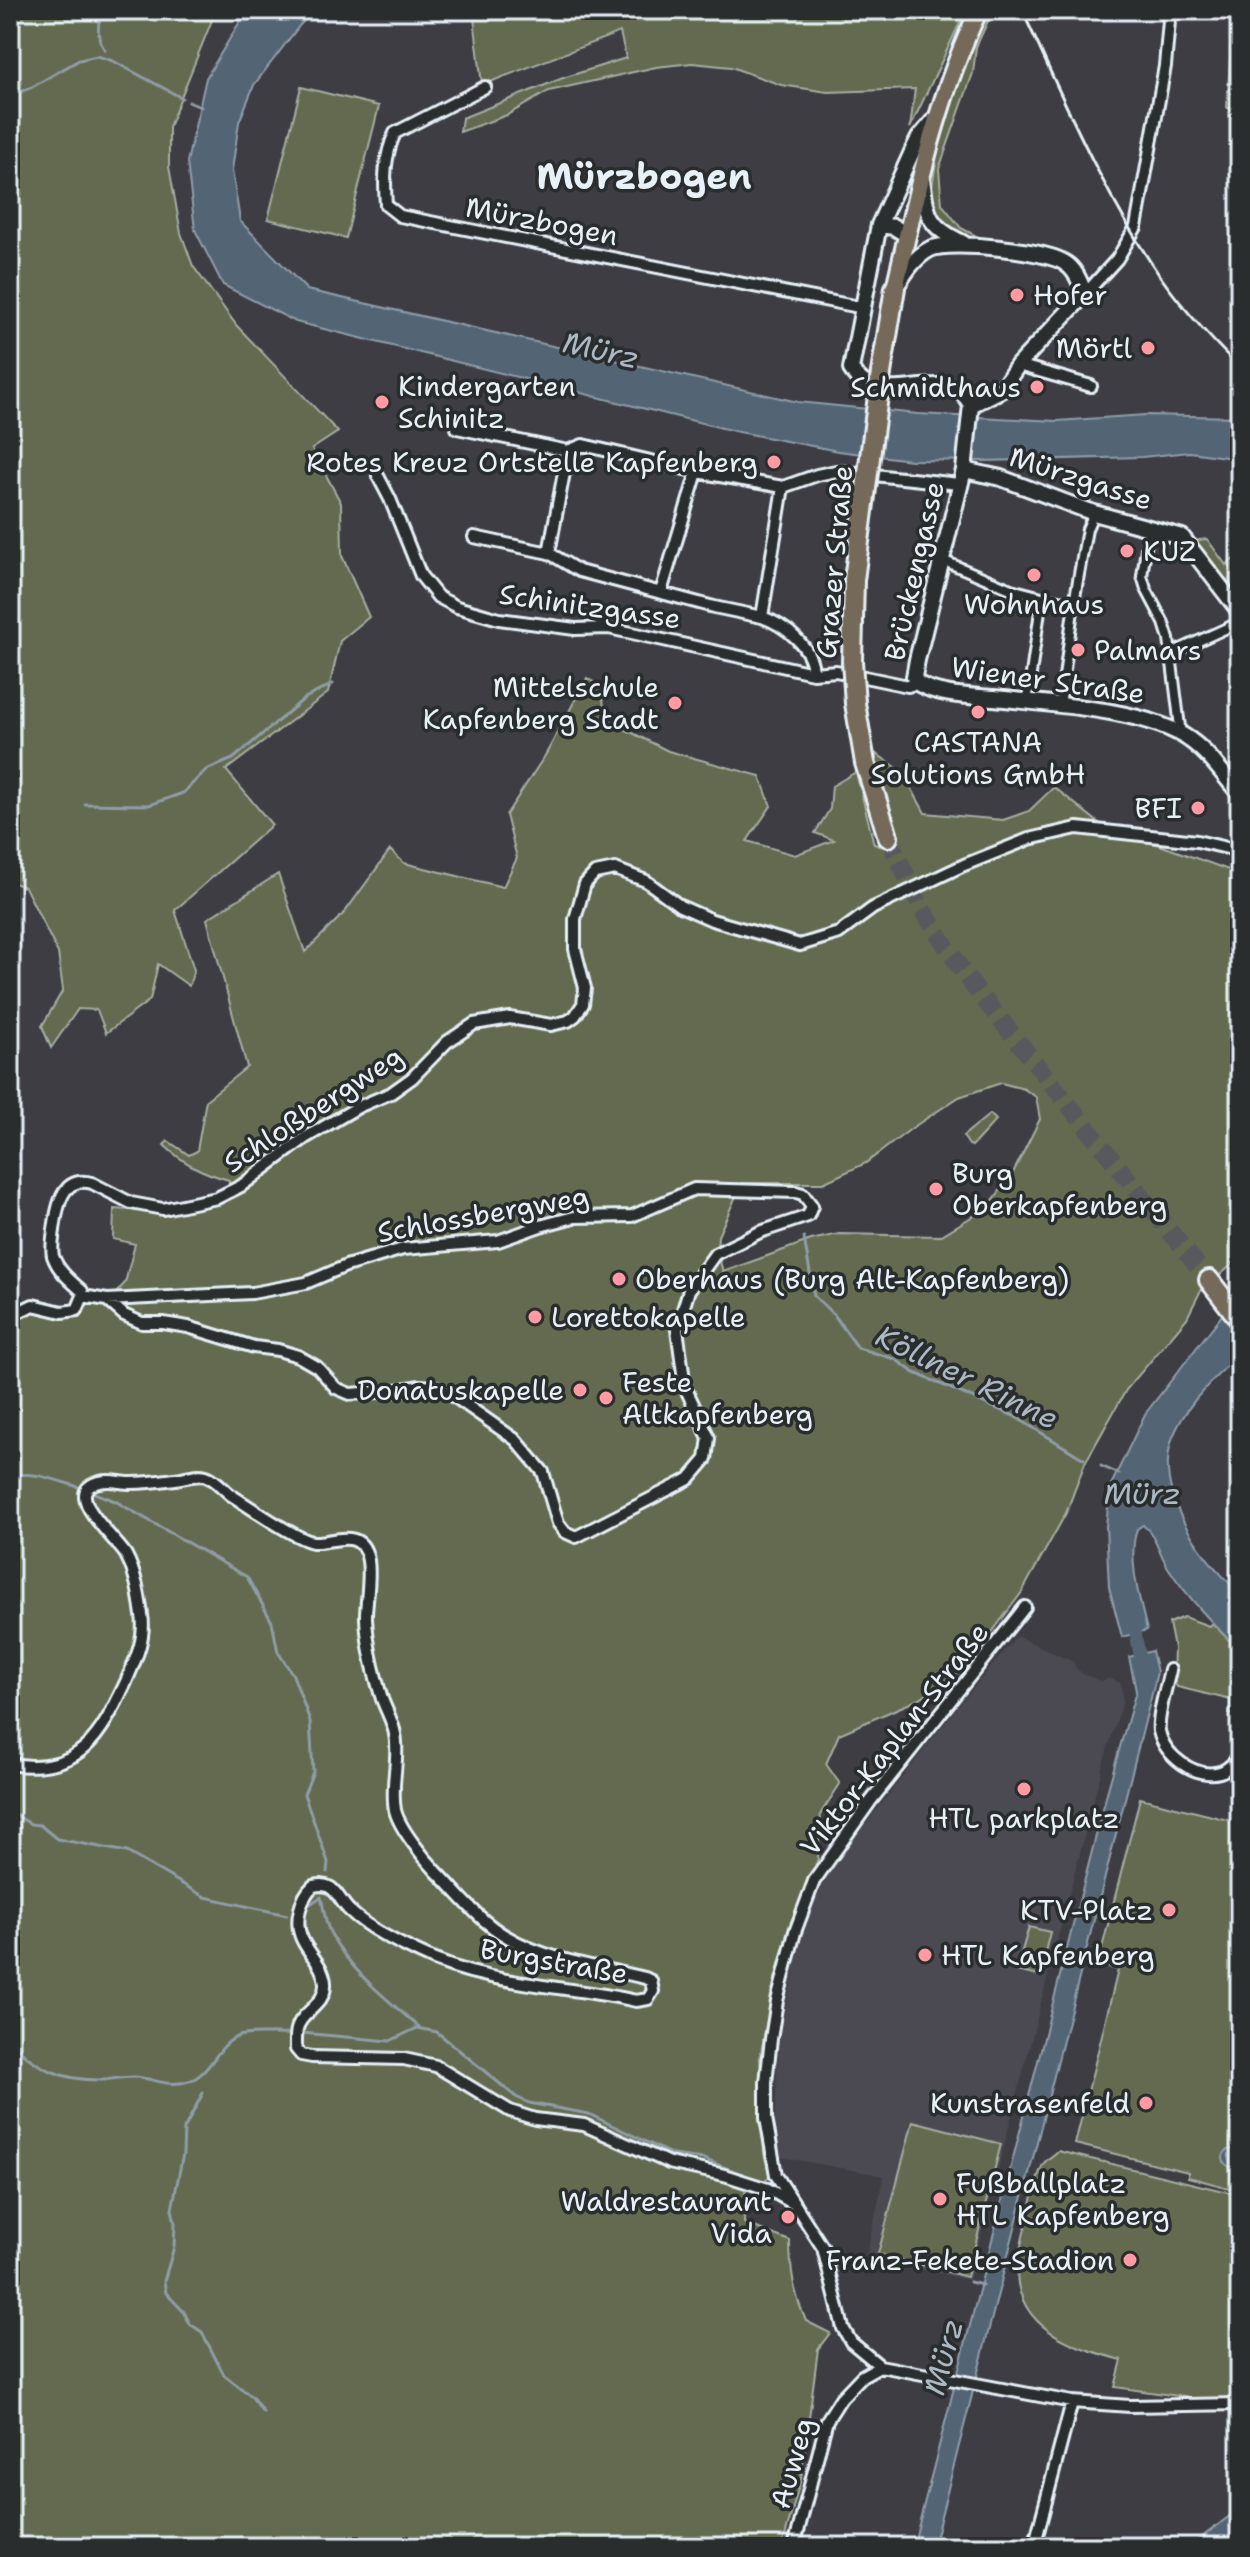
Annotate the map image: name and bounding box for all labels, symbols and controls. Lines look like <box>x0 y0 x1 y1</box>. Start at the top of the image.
district label: Mürzbogen <box>536 152 752 201</box>
street label: Mürzbogen <box>463 188 621 254</box>
place label: Hofer <box>1033 276 1108 314</box>
marker: Hofer <box>1008 286 1026 304</box>
water label: Mürz <box>559 321 643 379</box>
place label: Mörtl <box>1056 329 1133 367</box>
marker: Mörtl <box>1139 339 1157 357</box>
place label: Kindergarten Schinitz <box>398 367 576 437</box>
place label: Schmidthaus <box>850 368 1021 406</box>
marker: Schmidthaus <box>1028 378 1046 396</box>
marker: Kindergarten Schinitz <box>373 393 391 411</box>
street label: Mürzgasse <box>1005 437 1157 519</box>
place label: Rotes Kreuz Ortstelle Kapfenberg <box>306 443 758 481</box>
marker: Rotes Kreuz Ortstelle Kapfenberg <box>765 453 783 471</box>
street label: Grazer Straße <box>807 464 861 660</box>
street label: Brückengasse <box>875 478 953 664</box>
place label: KUZ <box>1143 532 1196 570</box>
marker: KUZ <box>1118 542 1136 560</box>
marker: Wohnhaus <box>1025 566 1043 584</box>
street label: Schinitzgasse <box>497 574 683 638</box>
place label: Wohnhaus <box>964 585 1104 623</box>
place label: Palmars <box>1094 631 1202 669</box>
marker: Palmars <box>1069 641 1087 659</box>
street label: Wiener Straße <box>949 648 1147 712</box>
place label: Mittelschule Kapfenberg Stadt <box>422 668 659 738</box>
marker: Mittelschule Kapfenberg Stadt <box>666 694 684 712</box>
marker: CASTANA Solutions GmbH <box>969 703 987 721</box>
place label: CASTANA Solutions GmbH <box>871 723 1085 793</box>
place label: BFI <box>1134 789 1182 827</box>
marker: BFI <box>1189 799 1207 817</box>
street label: Schloßbergweg <box>216 1037 410 1181</box>
place label: Burg Oberkapfenberg <box>952 1154 1167 1224</box>
street label: Schlossbergweg <box>374 1177 592 1251</box>
marker: Burg Oberkapfenberg <box>927 1180 945 1198</box>
place label: Oberhaus (Burg Alt-Kapfenberg) <box>635 1260 1069 1298</box>
marker: Oberhaus (Burg Alt-Kapfenberg) <box>610 1270 628 1288</box>
place label: Lorettokapelle <box>551 1298 746 1336</box>
marker: Lorettokapelle <box>526 1308 544 1326</box>
water label: Köllner Rinne <box>869 1315 1065 1439</box>
place label: Feste Altkapfenberg <box>622 1363 813 1433</box>
place label: Donatuskapelle <box>357 1371 564 1409</box>
marker: Donatuskapelle <box>571 1381 589 1399</box>
marker: Feste Altkapfenberg <box>597 1389 615 1407</box>
water label: Mürz <box>1103 1473 1181 1514</box>
street label: Viktor-Kaplan-Straße <box>791 1615 997 1863</box>
marker: HTL parkplatz <box>1015 1780 1033 1798</box>
place label: HTL parkplatz <box>928 1799 1120 1837</box>
place label: KTV-Platz <box>1020 1891 1153 1929</box>
marker: KTV-Platz <box>1160 1901 1178 1919</box>
street label: Burgstraße <box>477 1929 631 1993</box>
place label: HTL Kapfenberg <box>941 1936 1155 1974</box>
marker: HTL Kapfenberg <box>916 1946 934 1964</box>
place label: Kunstrasenfeld <box>930 2084 1130 2122</box>
marker: Kunstrasenfeld <box>1137 2094 1155 2112</box>
place label: Fußballplatz HTL Kapfenberg <box>956 2164 1170 2234</box>
place label: Waldrestaurant Vida <box>561 2182 772 2252</box>
marker: Fußballplatz HTL Kapfenberg <box>931 2190 949 2208</box>
marker: Waldrestaurant Vida <box>779 2208 797 2226</box>
place label: Franz-Fekete-Stadion <box>826 2241 1114 2279</box>
marker: Franz-Fekete-Stadion <box>1121 2251 1139 2269</box>
water label: Mürz <box>913 2314 973 2400</box>
street label: Auweg <box>761 2413 823 2513</box>

